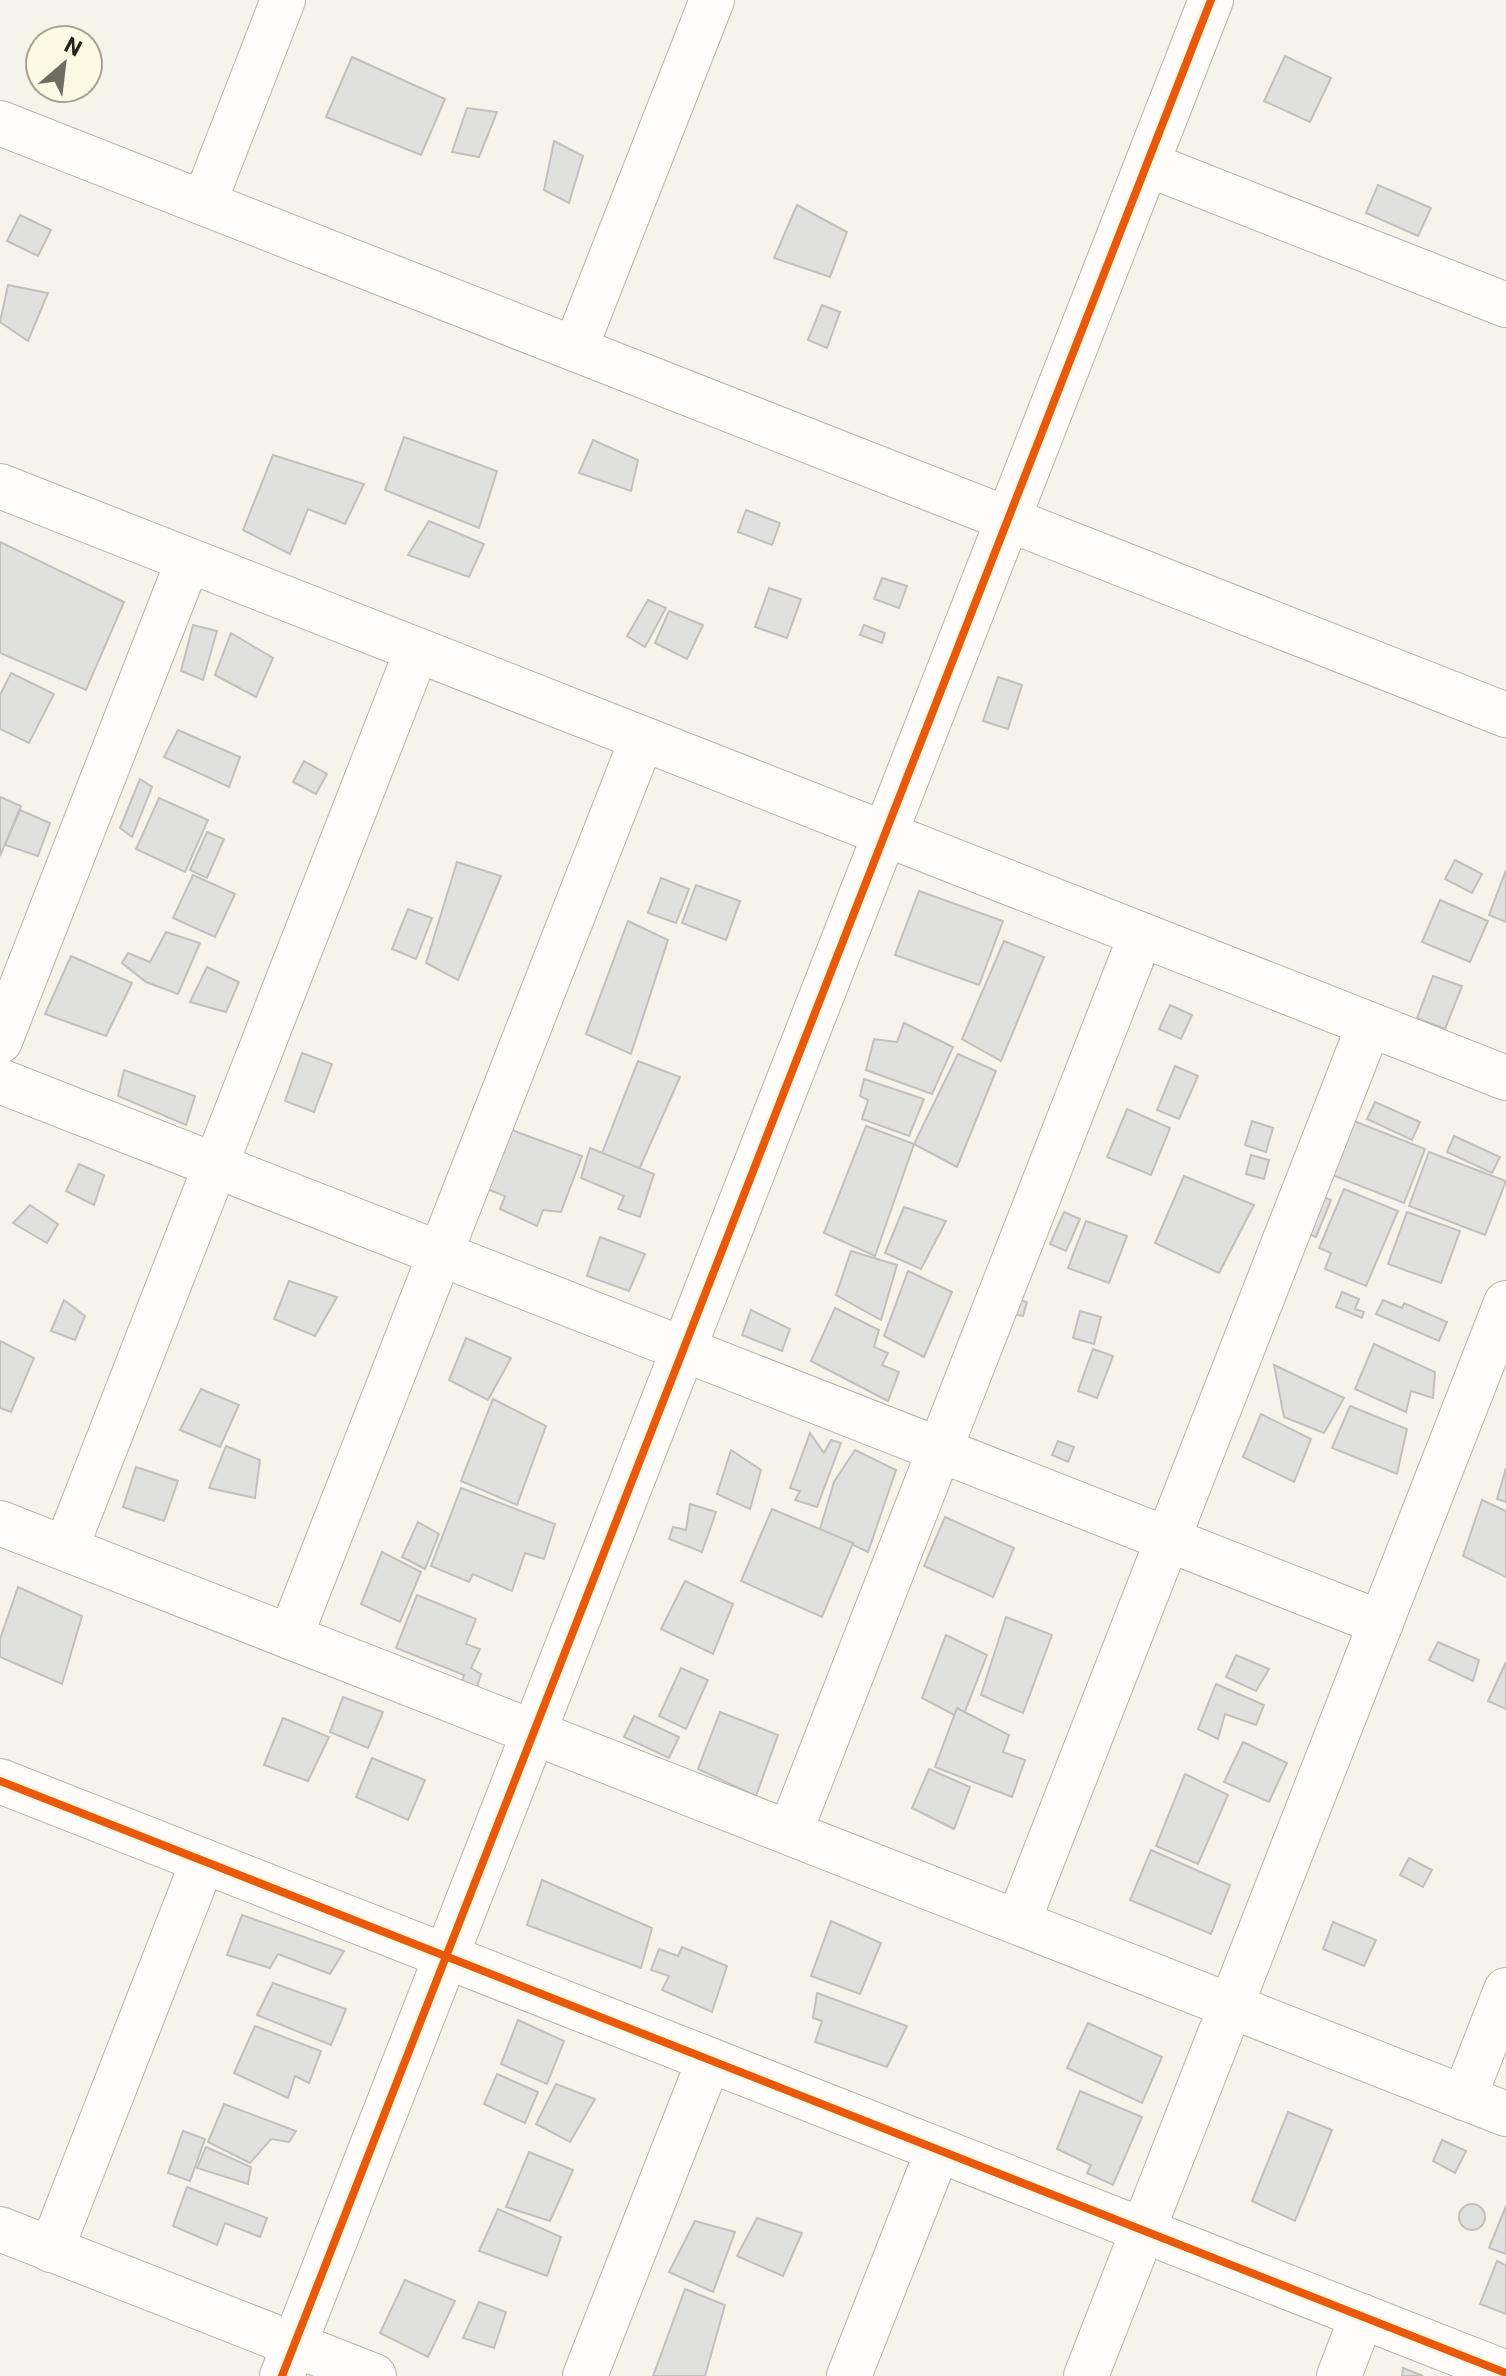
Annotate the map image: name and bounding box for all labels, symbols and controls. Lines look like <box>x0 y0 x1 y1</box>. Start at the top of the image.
north arrow <box>24 24 104 104</box>
text: N <box>60 32 86 61</box>

